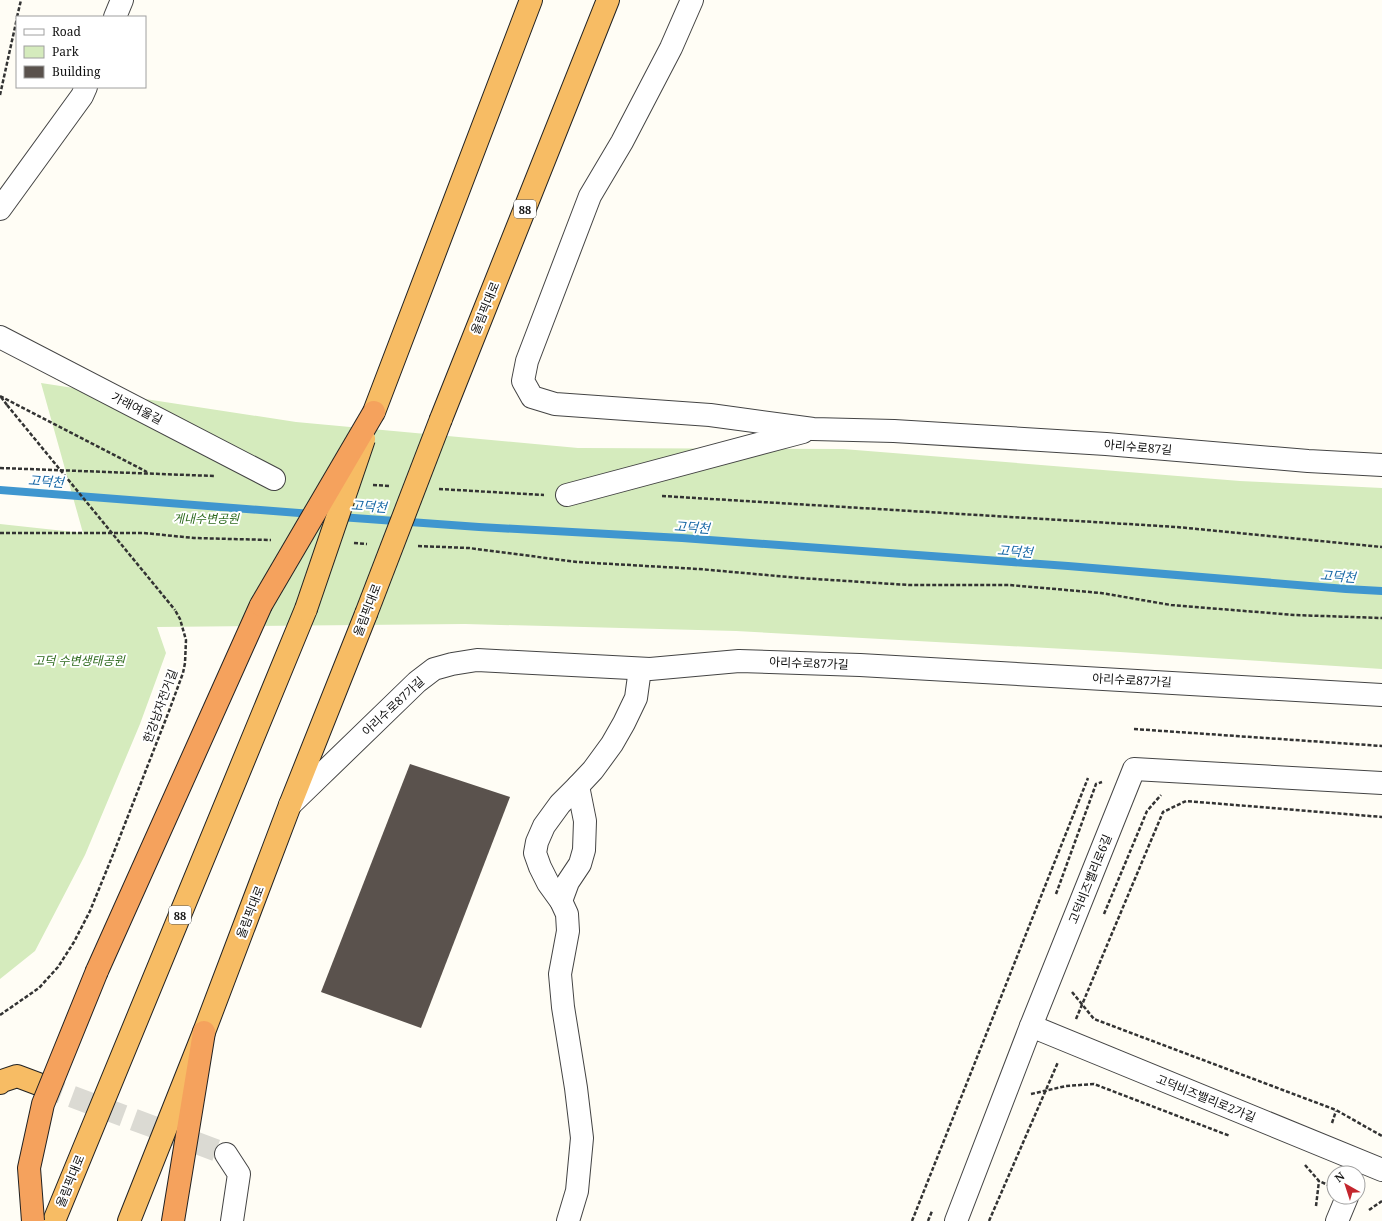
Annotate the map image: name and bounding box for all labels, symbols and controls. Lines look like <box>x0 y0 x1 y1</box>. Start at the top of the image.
legend <box>16 16 146 88</box>
text: Road <box>52 23 82 40</box>
text: Park <box>52 43 80 60</box>
text: Building <box>52 63 101 80</box>
road number: 88 <box>514 200 536 218</box>
street label: 올림픽대로 <box>467 279 503 337</box>
street label: 가래여울길 <box>109 388 165 428</box>
street label: 아리수로87길 <box>1103 436 1173 458</box>
water label: 고덕천 <box>27 471 66 491</box>
water label: 고덕천 <box>350 496 389 516</box>
park label: 게내수변공원 <box>173 510 240 527</box>
water label: 고덕천 <box>673 517 712 537</box>
water label: 고덕천 <box>996 541 1035 561</box>
water label: 고덕천 <box>1319 566 1358 586</box>
street label: 올림픽대로 <box>349 581 385 639</box>
park label: 고덕 수변생태공원 <box>33 652 126 669</box>
street label: 아리수로87가길 <box>769 653 849 673</box>
street label: 한강남자전거길 <box>139 667 181 745</box>
street label: 아리수로87가길 <box>1092 669 1172 691</box>
street label: 아리수로87가길 <box>358 673 428 739</box>
street label: 고덕비즈밸리로6길 <box>1064 832 1116 926</box>
street label: 올림픽대로 <box>232 883 268 941</box>
road number: 88 <box>169 906 191 924</box>
street label: 고덕비즈밸리로2가길 <box>1154 1070 1258 1126</box>
street label: 올림픽대로 <box>52 1152 88 1210</box>
north arrow <box>1326 1165 1366 1205</box>
text: N <box>1331 1168 1348 1185</box>

